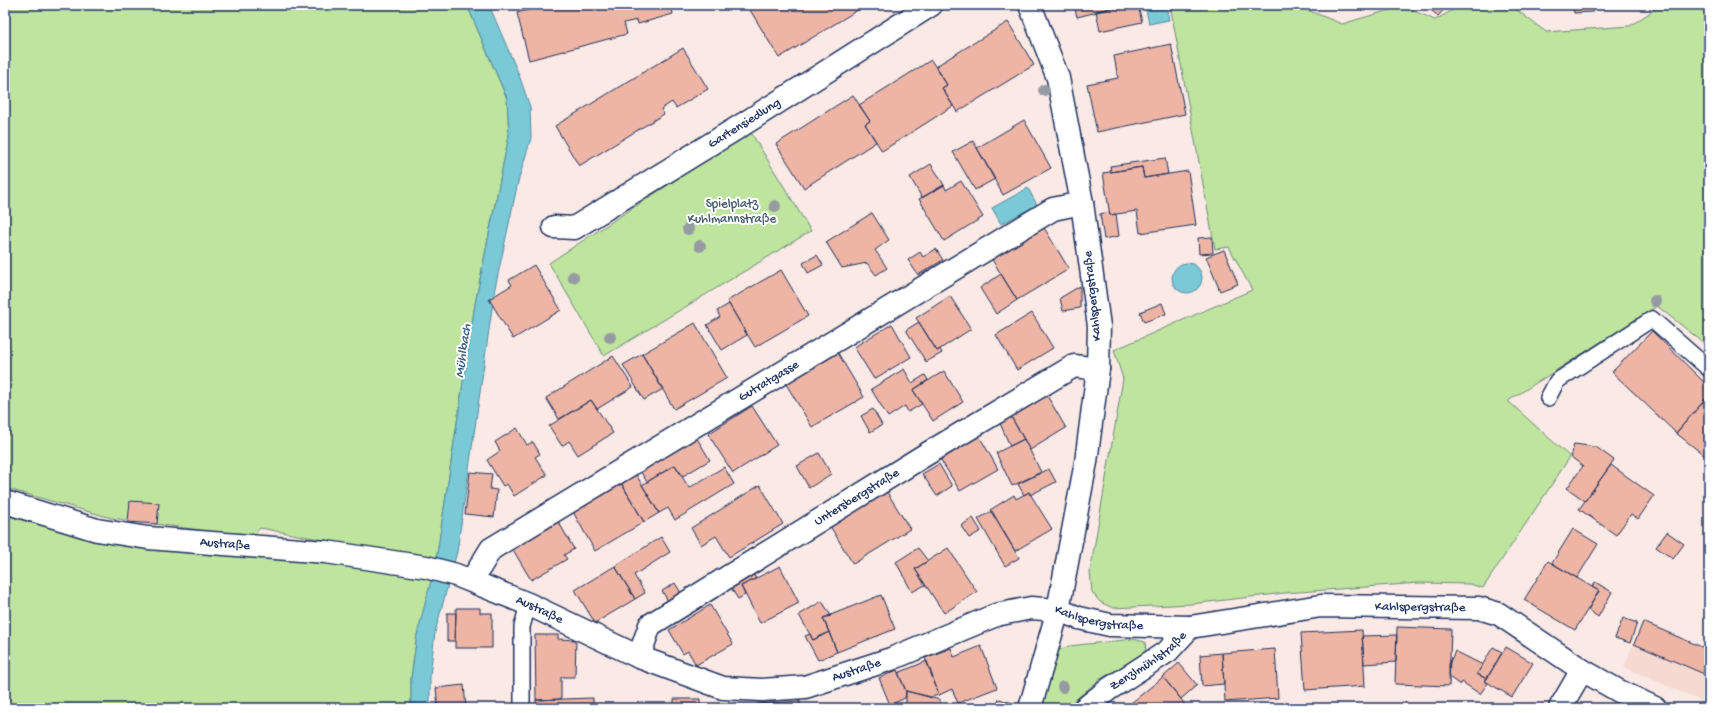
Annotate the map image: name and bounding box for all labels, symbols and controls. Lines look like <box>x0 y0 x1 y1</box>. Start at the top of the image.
street label: Gartensiedlung <box>705 95 783 152</box>
park label: Spielplatz Kuhlmannstraße <box>688 197 777 227</box>
street label: Kahlspergstraße <box>1081 250 1105 342</box>
water label: Mühlbach <box>452 322 476 379</box>
street label: Gutratgasse <box>736 357 802 405</box>
street label: Untersbergstraße <box>812 465 902 529</box>
street label: Austraße <box>199 535 251 554</box>
street label: Austraße <box>514 592 566 627</box>
street label: Kahlspergstraße <box>1375 599 1466 615</box>
street label: Kahlspergstraße <box>1052 602 1144 633</box>
street label: Zenzlmühlstraße <box>1107 628 1190 694</box>
street label: Austraße <box>830 655 883 685</box>

